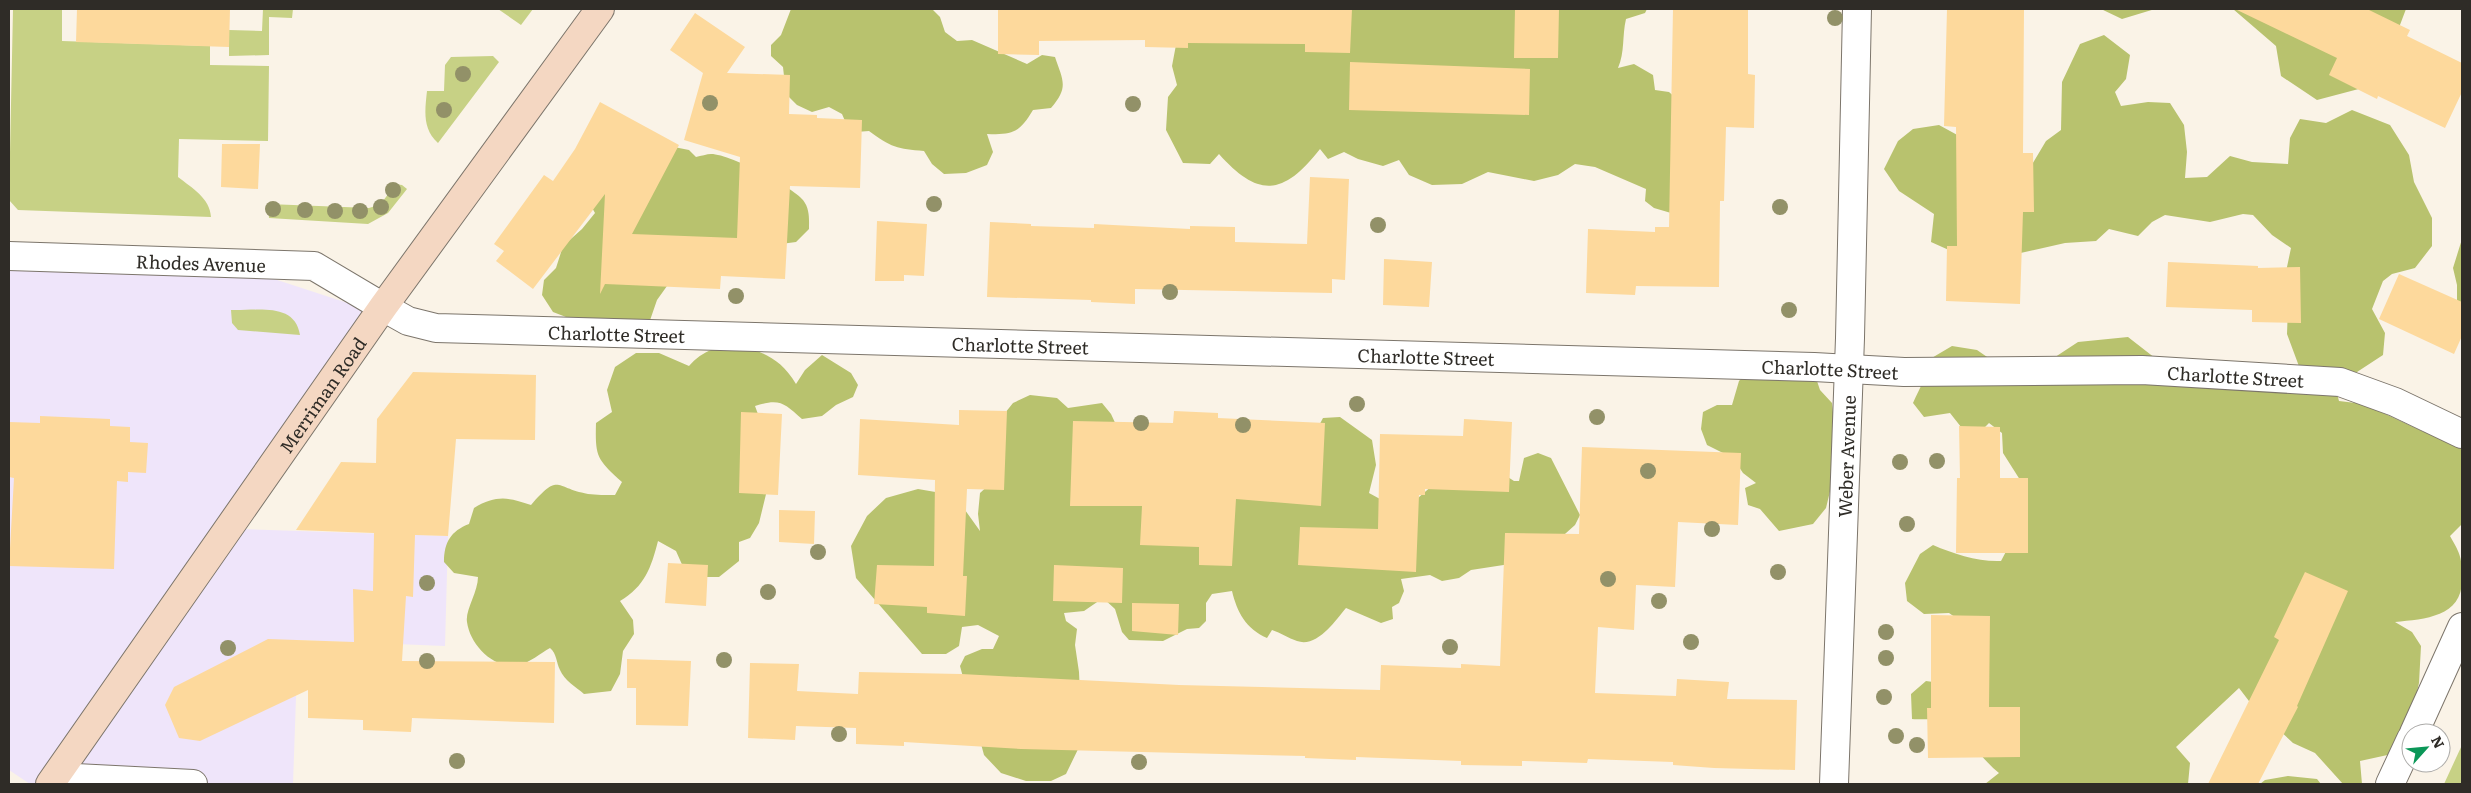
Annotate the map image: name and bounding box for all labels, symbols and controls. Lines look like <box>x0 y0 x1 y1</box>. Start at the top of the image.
street label: Rhodes Avenue <box>135 247 266 278</box>
street label: Charlotte Street <box>547 318 686 349</box>
street label: Charlotte Street <box>951 329 1090 360</box>
street label: Merriman Road <box>272 331 372 458</box>
street label: Charlotte Street <box>1357 341 1496 371</box>
street label: Charlotte Street <box>1761 352 1900 385</box>
street label: Charlotte Street <box>2166 358 2306 393</box>
street label: Weber Avenue <box>1830 395 1861 518</box>
north arrow <box>2401 723 2451 773</box>
text: N <box>2427 732 2450 752</box>

